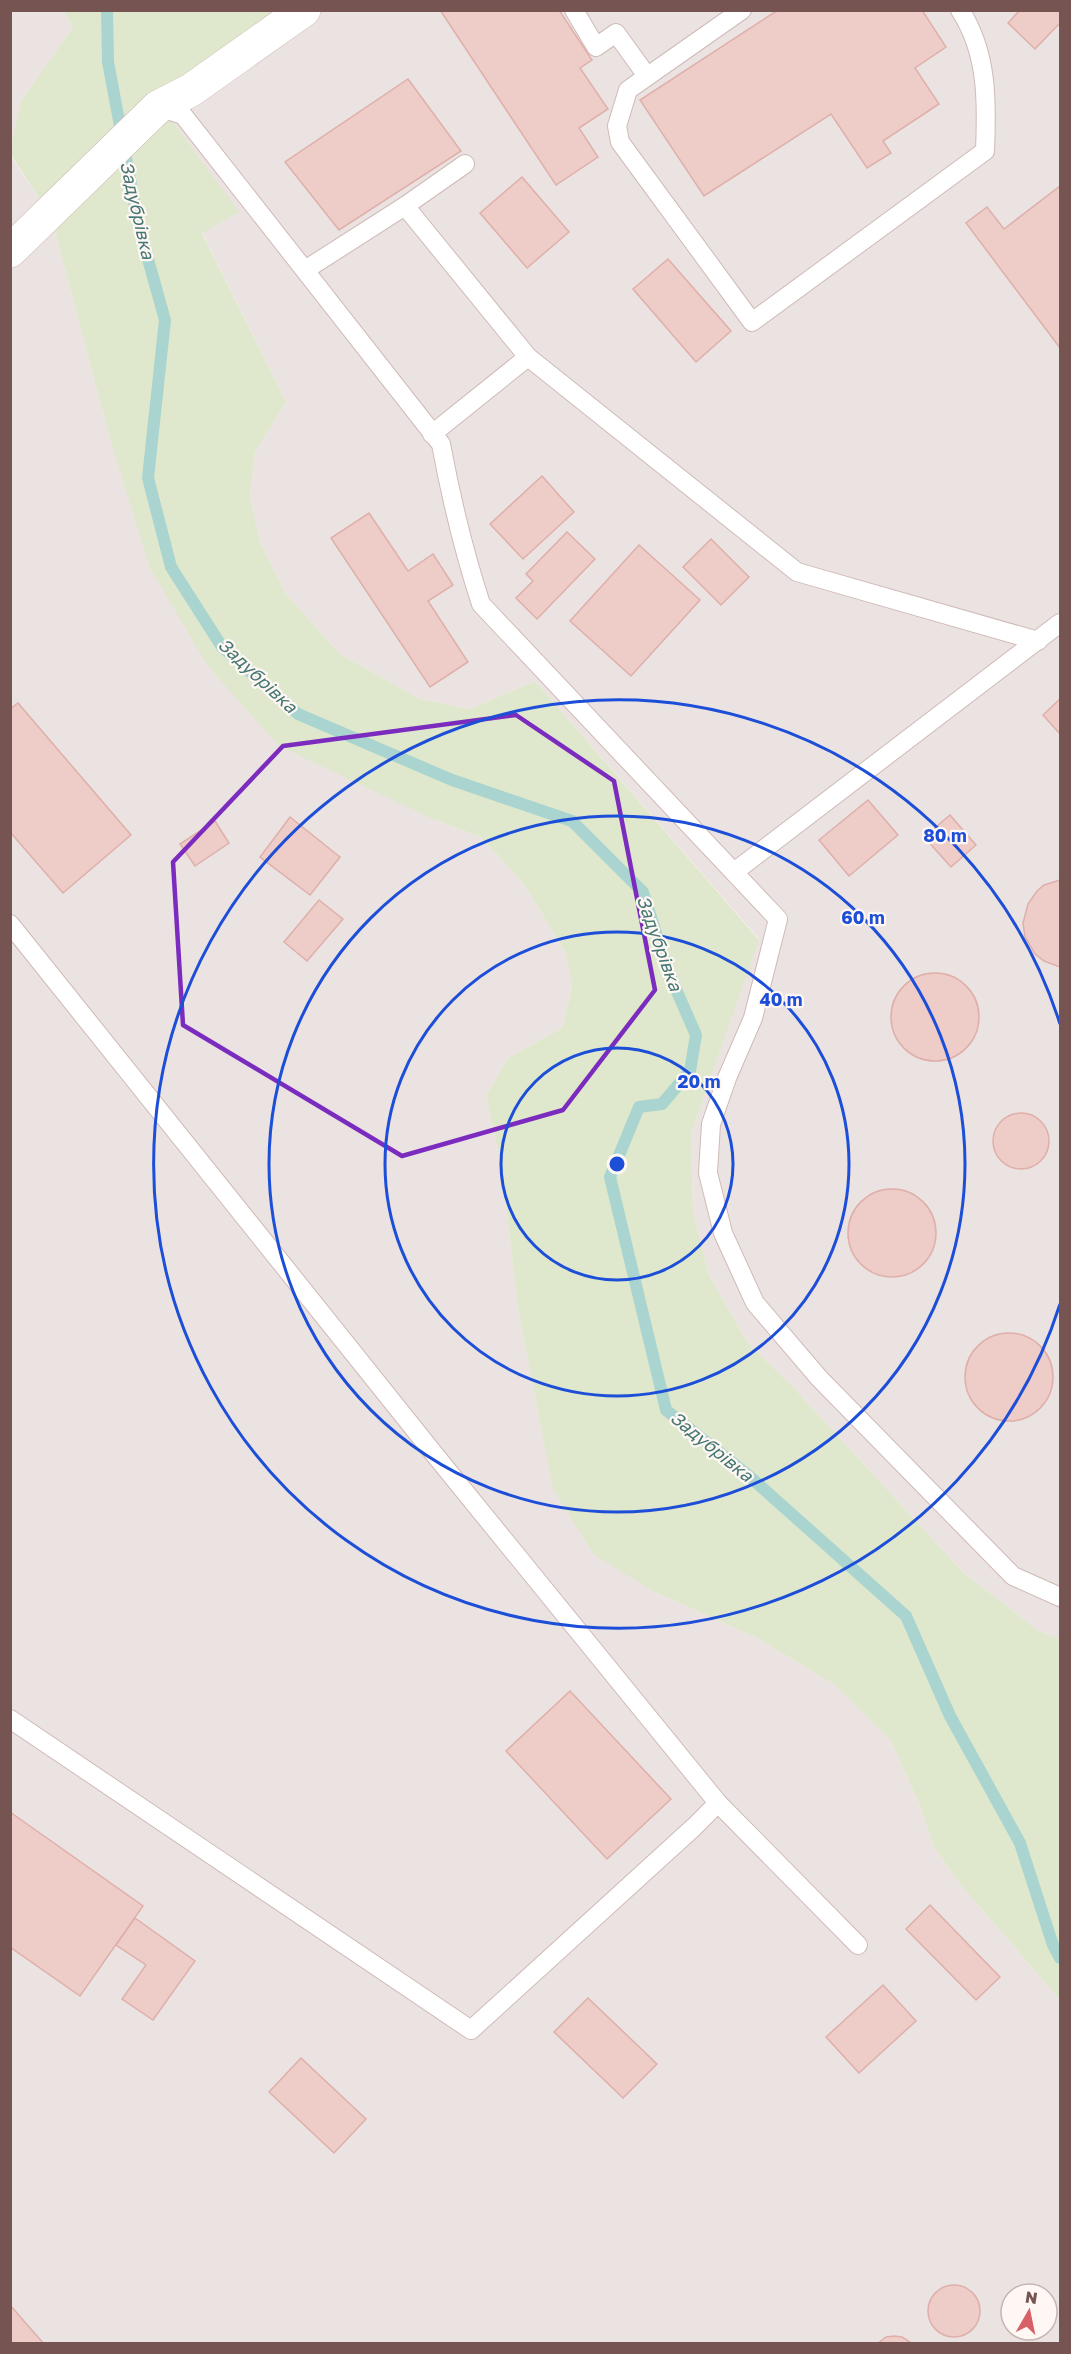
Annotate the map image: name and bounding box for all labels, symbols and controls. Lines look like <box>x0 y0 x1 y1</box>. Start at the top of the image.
water label: Задубрівка <box>116 159 160 262</box>
water label: Задубрівка <box>214 633 303 718</box>
text: 80 m <box>923 824 967 846</box>
water label: Задубрівка <box>633 892 688 994</box>
text: 60 m <box>841 906 885 928</box>
text: 40 m <box>759 988 803 1010</box>
text: 20 m <box>678 1070 720 1092</box>
centre of rings <box>607 1154 627 1174</box>
water label: Задубрівка <box>666 1406 758 1486</box>
north arrow <box>999 2282 1059 2342</box>
text: N <box>1024 2286 1039 2308</box>

